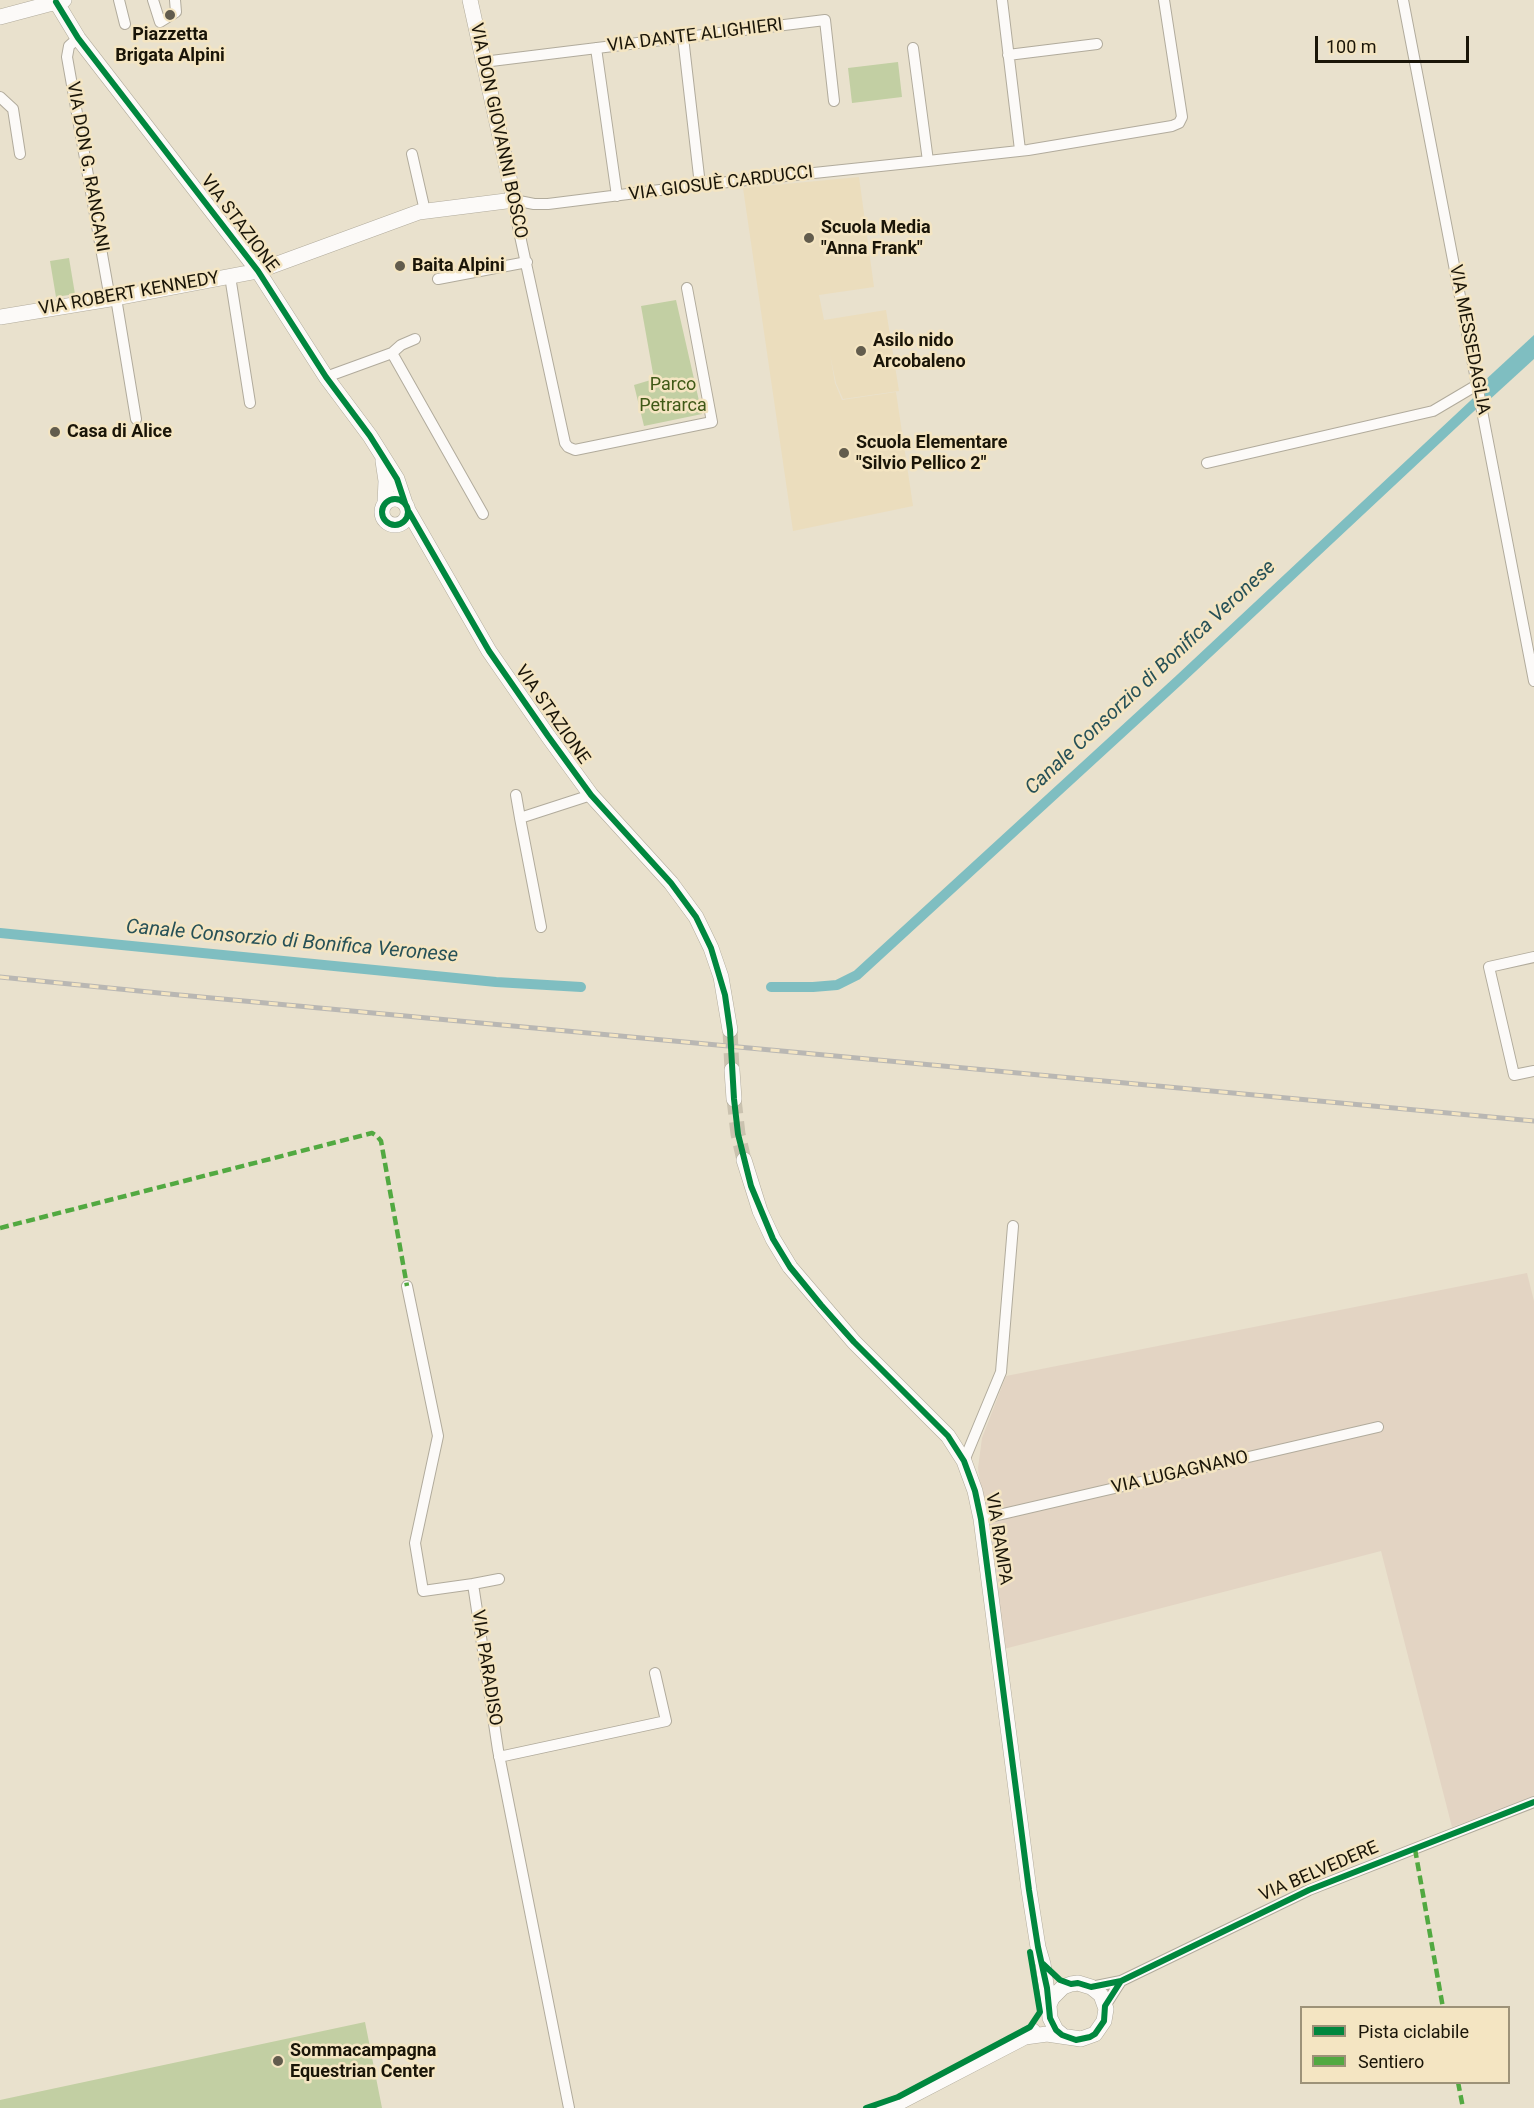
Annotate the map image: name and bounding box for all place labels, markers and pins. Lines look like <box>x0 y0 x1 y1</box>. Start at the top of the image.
marker: Piazzetta Brigata Alpini <box>163 8 177 22</box>
place label: Piazzetta Brigata Alpini <box>115 24 225 66</box>
place label: Scuola Media "Anna Frank" <box>821 217 931 260</box>
marker: Scuola Media "Anna Frank" <box>802 231 816 245</box>
place label: Baita Alpini <box>412 255 505 277</box>
marker: Baita Alpini <box>393 259 407 273</box>
place label: Asilo nido Arcobaleno <box>873 330 966 372</box>
marker: Asilo nido Arcobaleno <box>854 344 868 358</box>
place label: Casa di Alice <box>67 421 172 443</box>
marker: Casa di Alice <box>48 425 62 439</box>
place label: Scuola Elementare "Silvio Pellico 2" <box>856 432 1007 474</box>
marker: Scuola Elementare "Silvio Pellico 2" <box>837 446 851 460</box>
place label: Sommacampagna Equestrian Center <box>290 2040 436 2082</box>
marker: Sommacampagna Equestrian Center <box>271 2054 285 2068</box>

